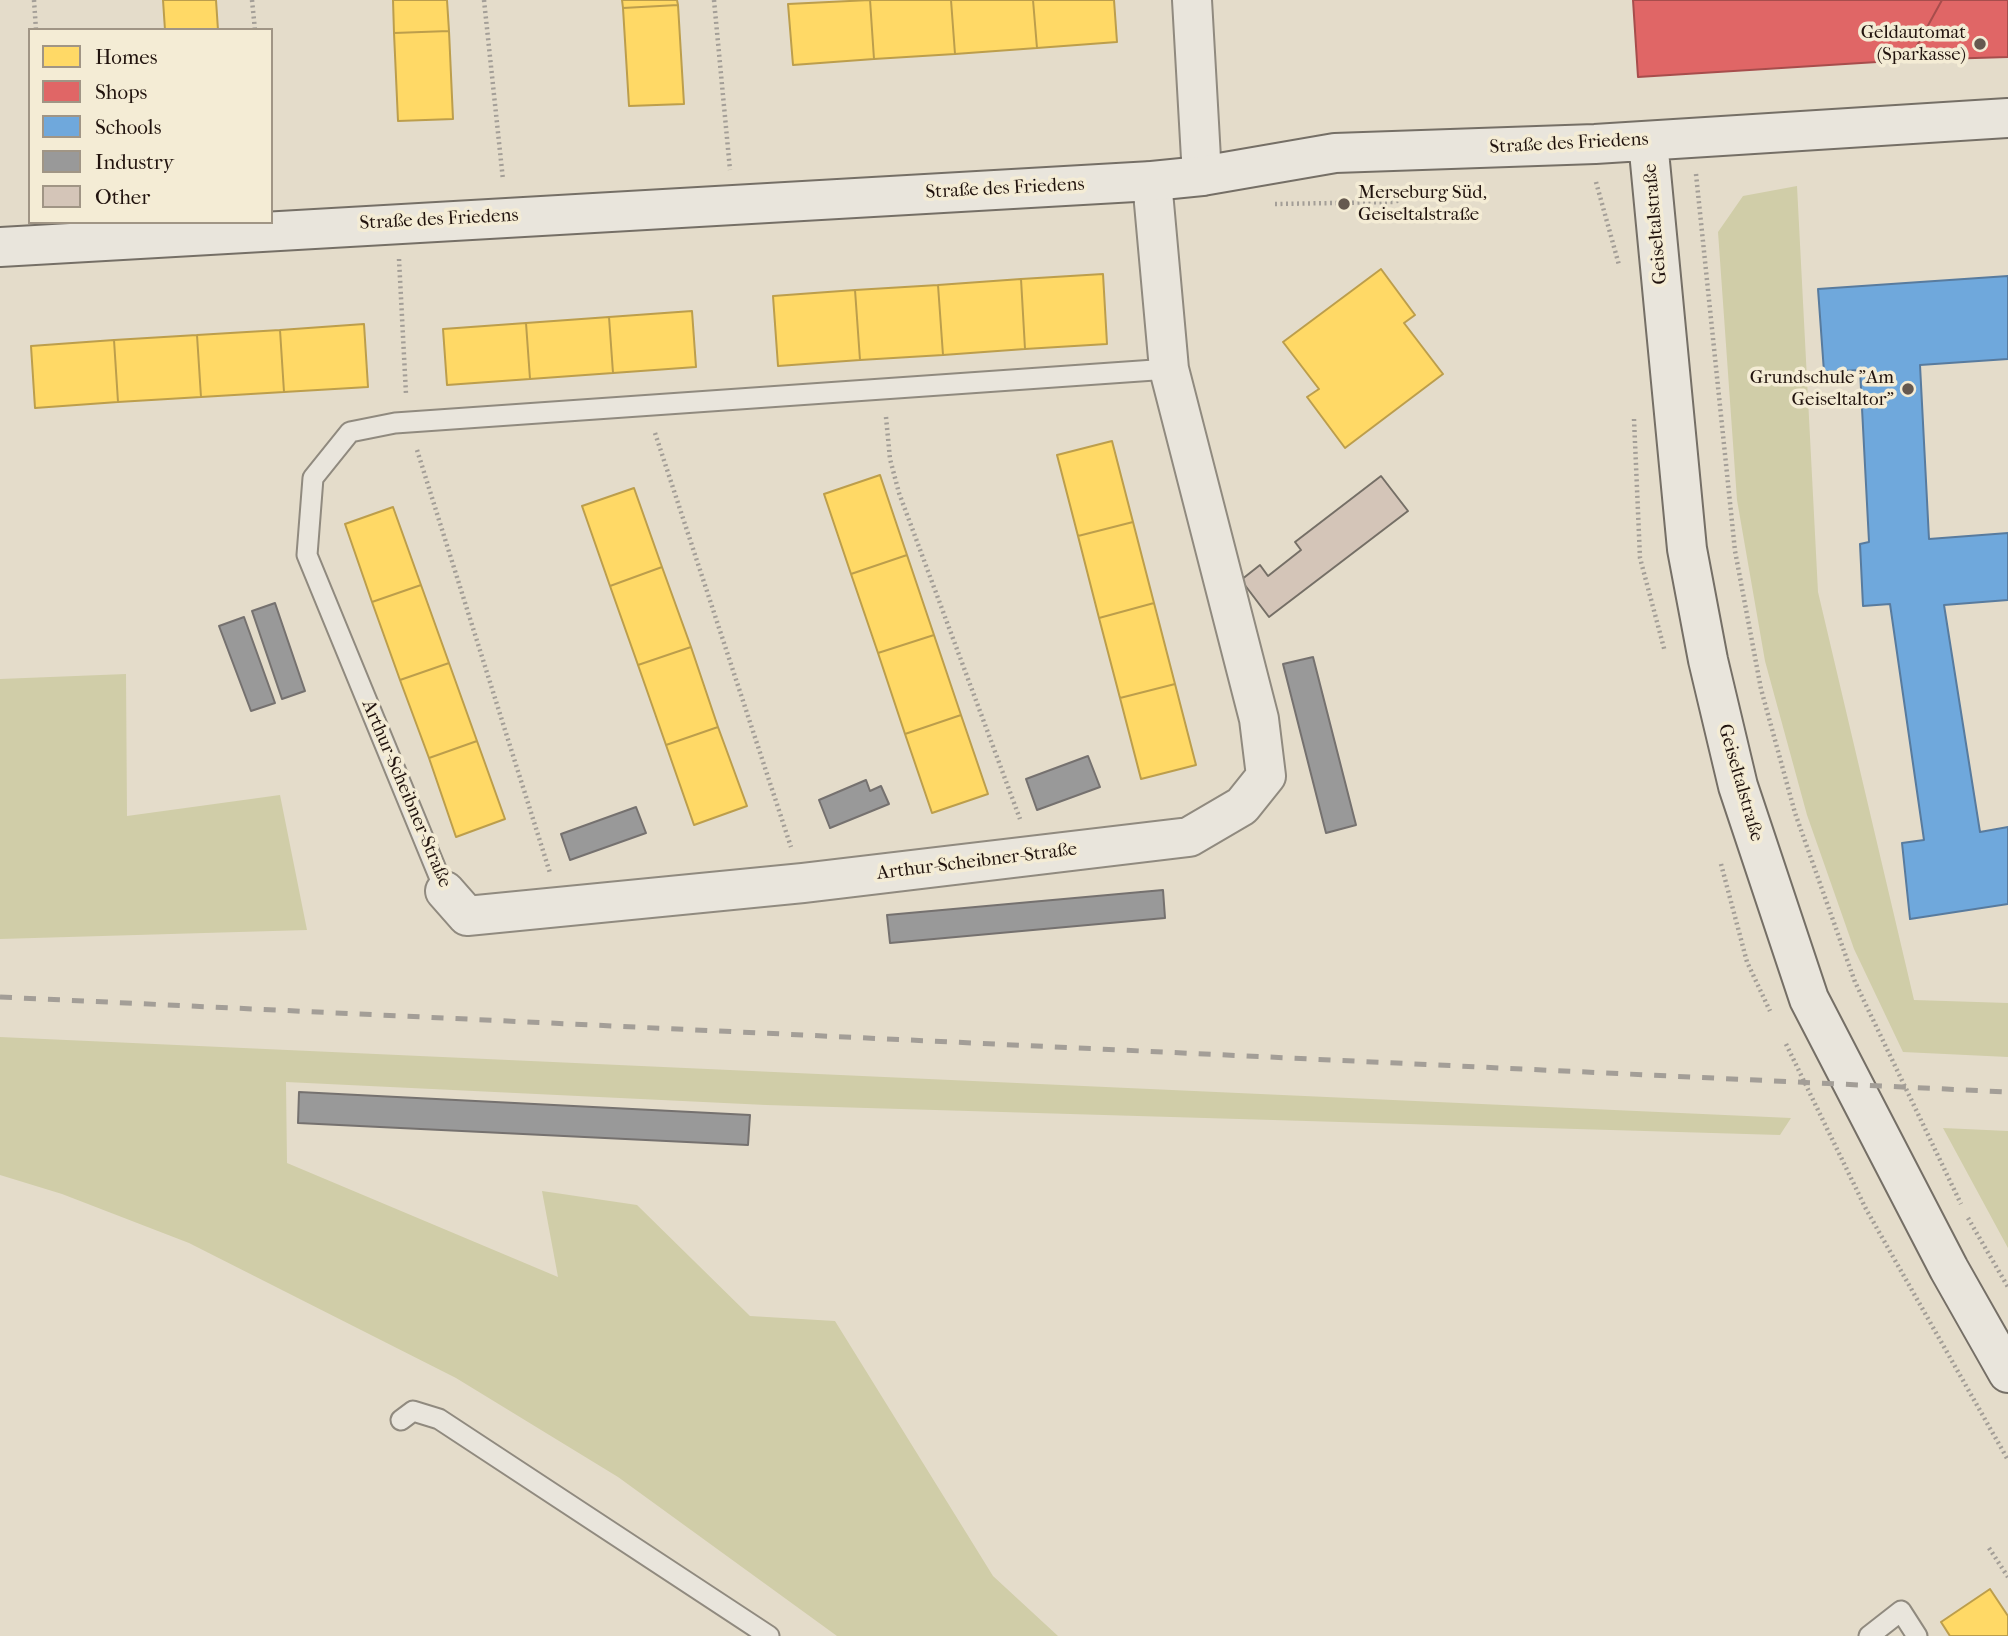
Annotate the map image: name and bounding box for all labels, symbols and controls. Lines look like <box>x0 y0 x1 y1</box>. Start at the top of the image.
place label: Geldautomat (Sparkasse) <box>1861 22 1966 66</box>
legend <box>28 28 273 224</box>
marker: Geldautomat (Sparkasse) <box>1972 36 1988 52</box>
text: Homes <box>95 45 157 69</box>
text: Shops <box>95 80 147 104</box>
text: Schools <box>95 115 161 139</box>
street label: Straße des Friedens <box>1489 128 1649 160</box>
text: Industry <box>95 150 174 174</box>
street label: Geiseltalstraße <box>1639 163 1673 285</box>
street label: Straße des Friedens <box>925 173 1085 205</box>
place label: Merseburg Süd, Geiseltalstraße <box>1358 182 1487 226</box>
text: Other <box>95 185 150 209</box>
marker: Merseburg Süd, Geiseltalstraße <box>1336 196 1352 212</box>
street label: Straße des Friedens <box>359 204 519 236</box>
place label: Grundschule "Am Geiseltaltor" <box>1750 367 1894 411</box>
marker: Grundschule "Am Geiseltaltor" <box>1900 381 1916 397</box>
street label: Arthur-Scheibner-Straße <box>356 697 456 891</box>
street label: Geiseltalstraße <box>1712 722 1768 844</box>
street label: Arthur-Scheibner-Straße <box>876 838 1078 886</box>

